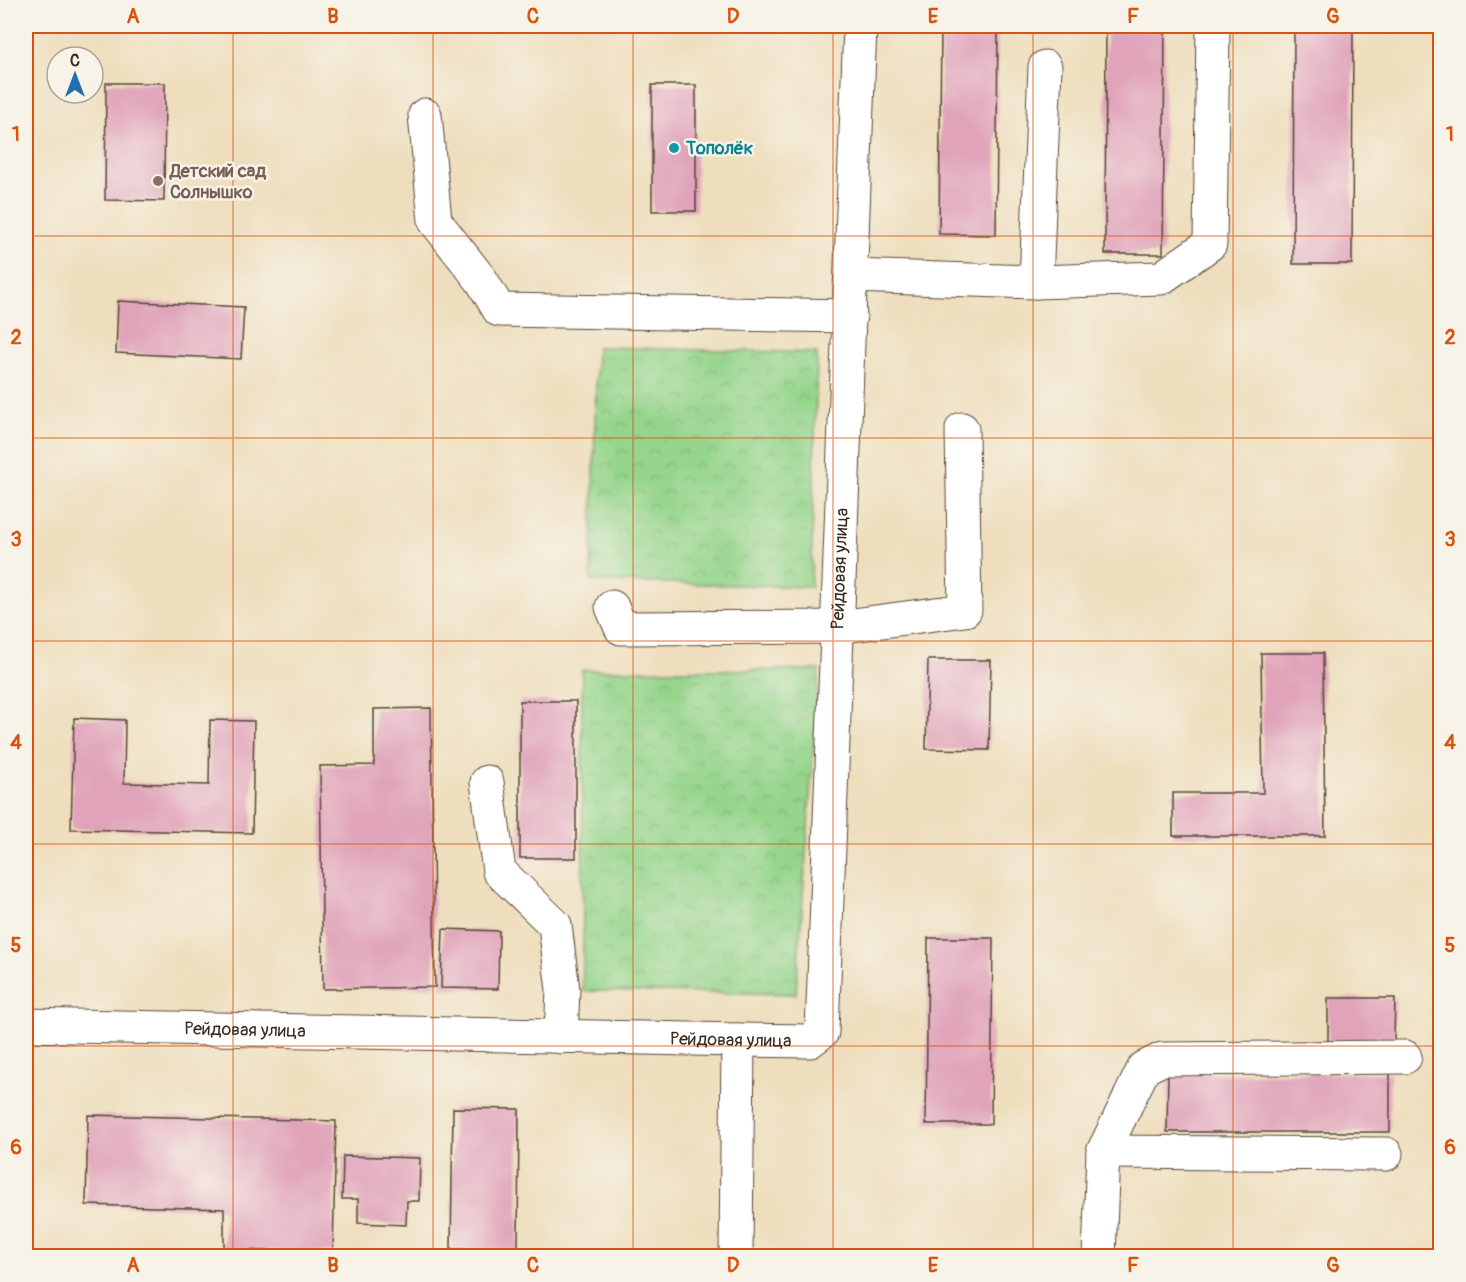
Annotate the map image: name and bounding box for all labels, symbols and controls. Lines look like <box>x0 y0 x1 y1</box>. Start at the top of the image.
text: A <box>127 4 140 29</box>
text: B <box>327 4 339 29</box>
text: C <box>527 4 539 29</box>
text: D <box>727 4 740 29</box>
text: E <box>928 4 939 29</box>
text: F <box>1127 4 1139 29</box>
text: G <box>1326 4 1340 29</box>
north arrow <box>45 45 105 105</box>
text: С <box>70 51 80 71</box>
text: 1 <box>12 122 20 147</box>
text: 1 <box>1446 122 1454 147</box>
place label: Тополёк <box>685 137 753 160</box>
marker: Тополёк <box>667 141 681 155</box>
place label: Детский сад Солнышко <box>169 160 266 204</box>
marker: Детский сад Солнышко <box>151 174 165 188</box>
text: 2 <box>10 325 22 350</box>
text: 2 <box>1444 325 1456 350</box>
street label: Рейдовая улица <box>826 507 853 630</box>
text: 3 <box>10 527 22 552</box>
text: 3 <box>1444 527 1456 552</box>
text: 4 <box>10 730 22 755</box>
text: 4 <box>1444 730 1456 755</box>
text: 5 <box>11 933 22 958</box>
text: 5 <box>1445 933 1456 958</box>
street label: Рейдовая улица <box>184 1017 306 1042</box>
street label: Рейдовая улица <box>670 1027 792 1052</box>
text: 6 <box>10 1135 22 1160</box>
text: 6 <box>1444 1135 1456 1160</box>
text: A <box>127 1253 140 1278</box>
text: B <box>327 1253 339 1278</box>
text: C <box>527 1253 539 1278</box>
text: D <box>727 1253 740 1278</box>
text: E <box>928 1253 939 1278</box>
text: F <box>1127 1253 1139 1278</box>
text: G <box>1326 1253 1340 1278</box>

